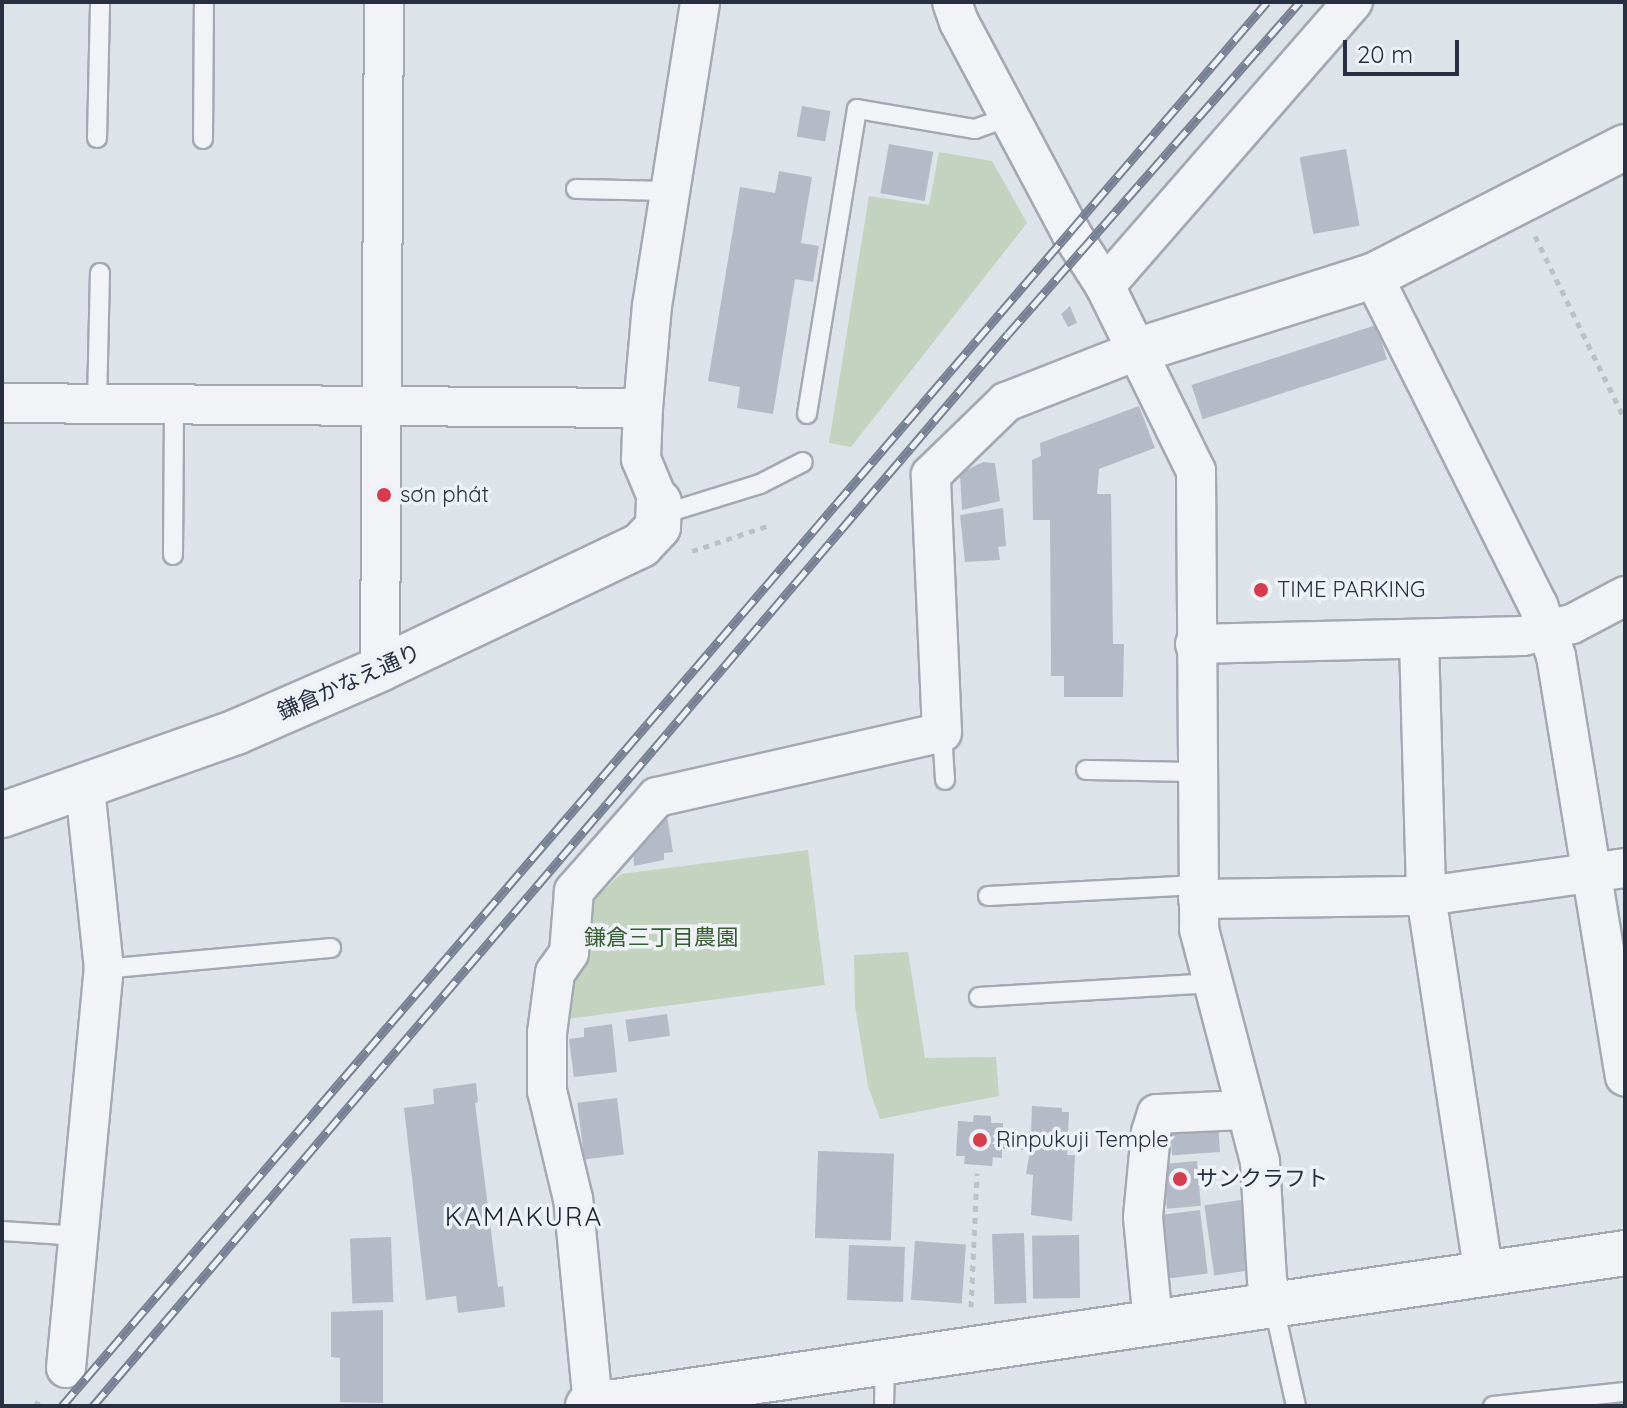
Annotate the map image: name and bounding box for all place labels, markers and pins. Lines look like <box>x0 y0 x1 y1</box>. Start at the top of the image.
place label: sơn phát <box>400 482 489 508</box>
marker: sơn phát <box>375 486 393 504</box>
place label: TIME PARKING <box>1277 577 1425 603</box>
marker: TIME PARKING <box>1252 581 1270 599</box>
place label: Rinpukuji Temple <box>996 1127 1169 1153</box>
marker: Rinpukuji Temple <box>971 1131 989 1149</box>
place label: サンクラフト <box>1196 1166 1328 1192</box>
marker: サンクラフト <box>1171 1170 1189 1188</box>

